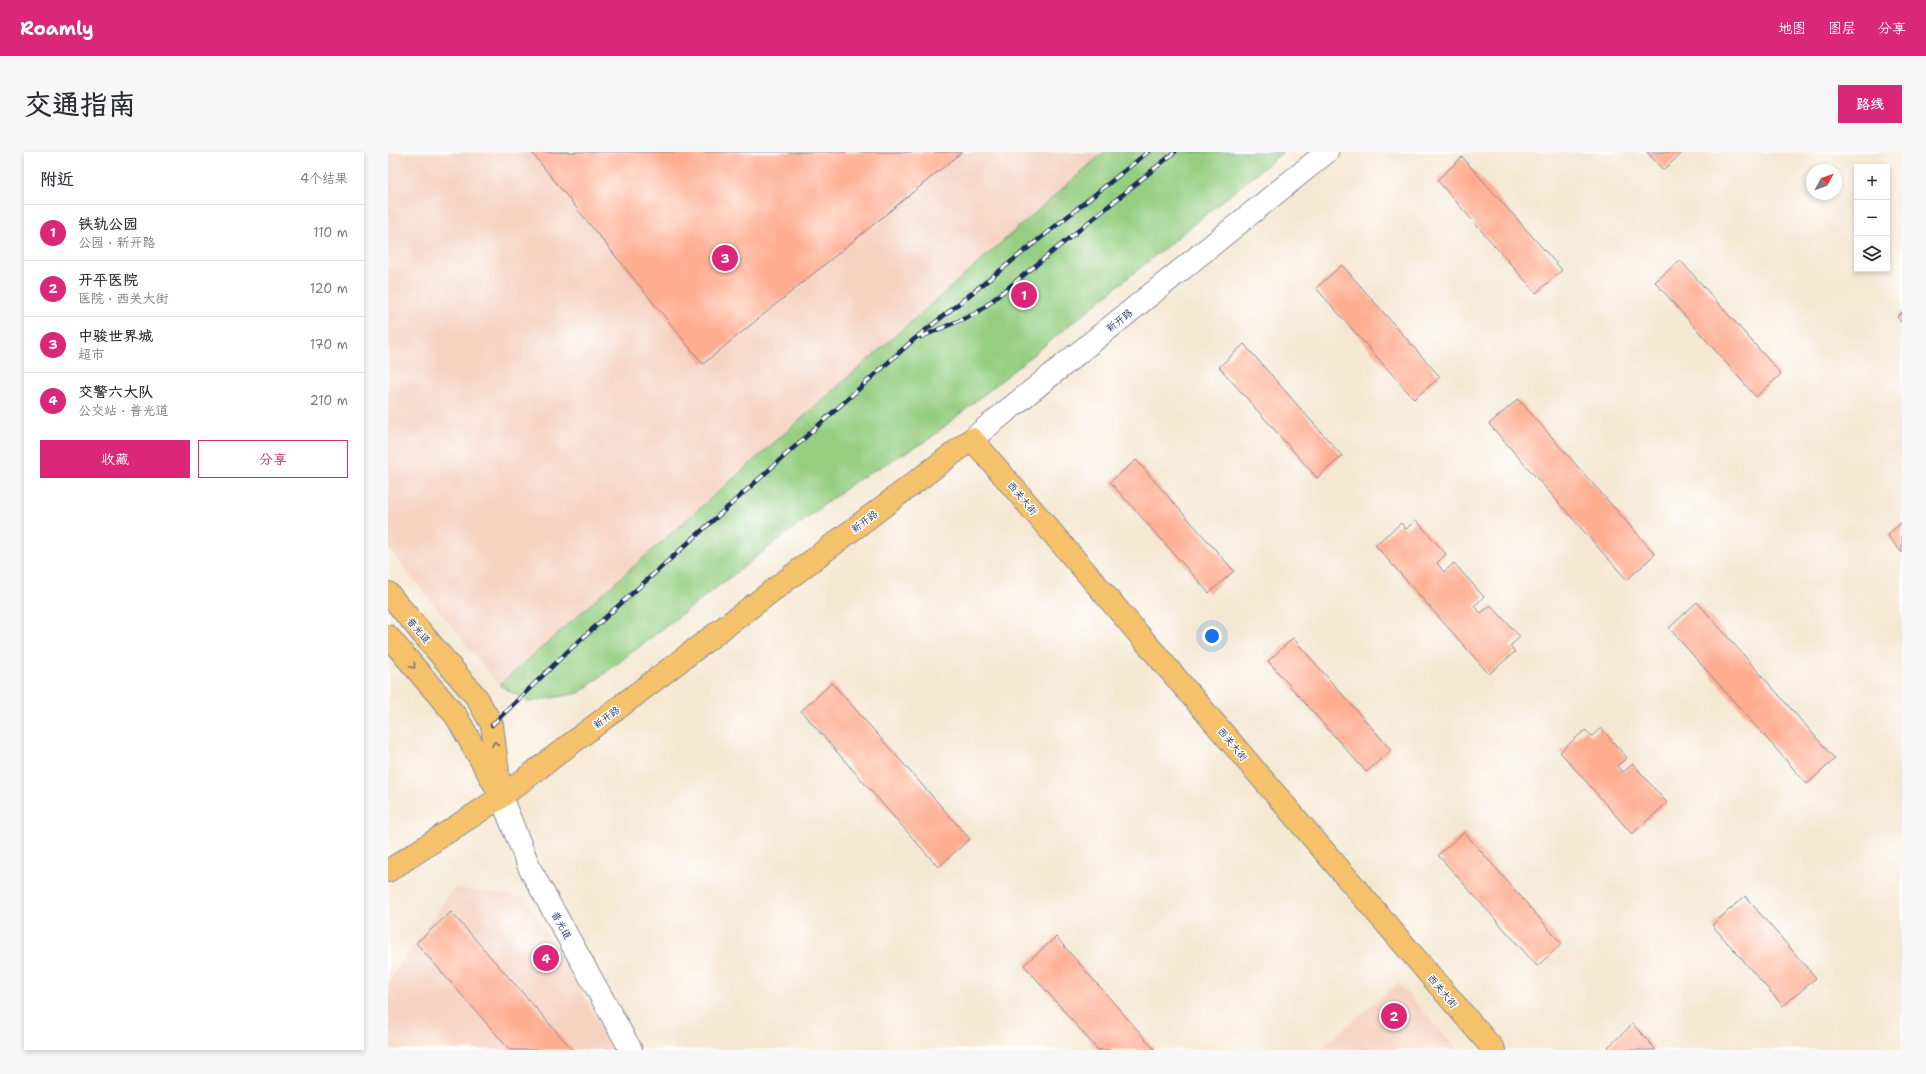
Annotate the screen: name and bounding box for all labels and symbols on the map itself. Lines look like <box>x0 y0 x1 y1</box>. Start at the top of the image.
north arrow <box>1806 164 1842 200</box>
pin: 3 <box>712 243 738 273</box>
pin: 1 <box>1011 280 1037 310</box>
street label: 新开路 <box>1104 306 1135 335</box>
street label: 西关大街 <box>1005 479 1040 518</box>
street label: 新开路 <box>848 507 880 536</box>
street label: 普光道 <box>404 615 433 646</box>
your location <box>1202 626 1222 646</box>
one-way arrow <box>409 661 416 668</box>
street label: 新开路 <box>590 703 622 732</box>
street label: 西关大街 <box>1215 725 1250 764</box>
one-way arrow <box>490 741 499 747</box>
street label: 普光道 <box>549 909 575 942</box>
pin: 4 <box>533 943 559 973</box>
street label: 西关大街 <box>1425 972 1460 1011</box>
pin: 2 <box>1381 1001 1407 1031</box>

